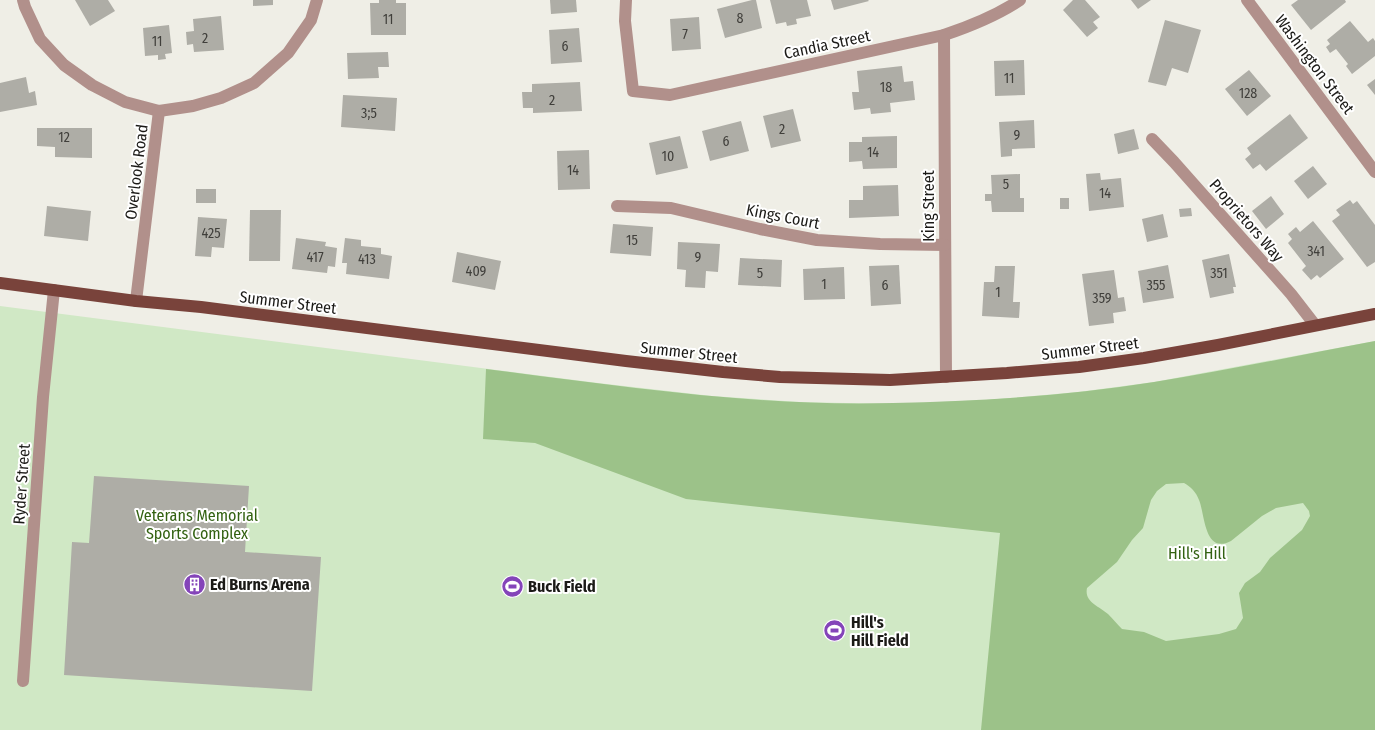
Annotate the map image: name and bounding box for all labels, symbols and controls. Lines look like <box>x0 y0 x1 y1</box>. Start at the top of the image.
house number: 8 <box>737 10 744 27</box>
house number: 11 <box>383 11 393 28</box>
street label: Washington Street <box>1271 11 1359 118</box>
house number: 7 <box>682 26 688 43</box>
street label: Candia Street <box>782 26 873 63</box>
house number: 2 <box>202 30 208 47</box>
house number: 11 <box>152 33 162 50</box>
house number: 6 <box>562 38 569 55</box>
house number: 11 <box>1004 70 1014 87</box>
house number: 18 <box>880 79 892 96</box>
house number: 128 <box>1239 85 1257 102</box>
house number: 2 <box>549 92 555 109</box>
house number: 3;5 <box>361 105 377 122</box>
house number: 2 <box>779 121 785 138</box>
street label: Overlook Road <box>121 123 152 221</box>
house number: 9 <box>1014 127 1021 144</box>
house number: 12 <box>58 129 70 146</box>
house number: 6 <box>723 133 730 150</box>
house number: 14 <box>867 144 879 161</box>
house number: 10 <box>662 148 674 165</box>
house number: 14 <box>567 162 579 179</box>
street label: King Street <box>919 169 938 242</box>
street label: Proprietors Way <box>1206 175 1288 266</box>
house number: 5 <box>1003 176 1009 193</box>
house number: 14 <box>1099 185 1111 202</box>
street label: Kings Court <box>745 200 822 233</box>
house number: 425 <box>201 225 221 242</box>
house number: 15 <box>626 232 638 249</box>
house number: 341 <box>1307 243 1325 260</box>
house number: 417 <box>306 249 324 266</box>
house number: 9 <box>695 249 702 266</box>
house number: 413 <box>358 251 376 268</box>
house number: 409 <box>466 263 487 280</box>
house number: 5 <box>757 265 763 282</box>
house number: 351 <box>1210 265 1228 282</box>
house number: 1 <box>821 276 827 293</box>
house number: 6 <box>882 277 889 294</box>
house number: 355 <box>1146 277 1166 294</box>
house number: 1 <box>995 284 1001 301</box>
street label: Summer Street <box>238 287 338 318</box>
house number: 359 <box>1092 290 1112 307</box>
street label: Summer Street <box>1041 333 1140 364</box>
street label: Summer Street <box>639 338 739 367</box>
street label: Ryder Street <box>9 442 34 525</box>
park label: Veterans Memorial Sports Complex <box>136 506 258 543</box>
park label: Hill's Hill <box>1168 544 1226 563</box>
building icon: Ed Burns Arena <box>182 572 206 596</box>
sports icon: Buck Field <box>500 574 524 598</box>
place label: Ed Burns Arena <box>210 575 310 594</box>
place label: Buck Field <box>528 577 596 596</box>
place label: Hill's Hill Field <box>851 613 909 650</box>
sports icon: Hill's Hill Field <box>823 619 847 643</box>

